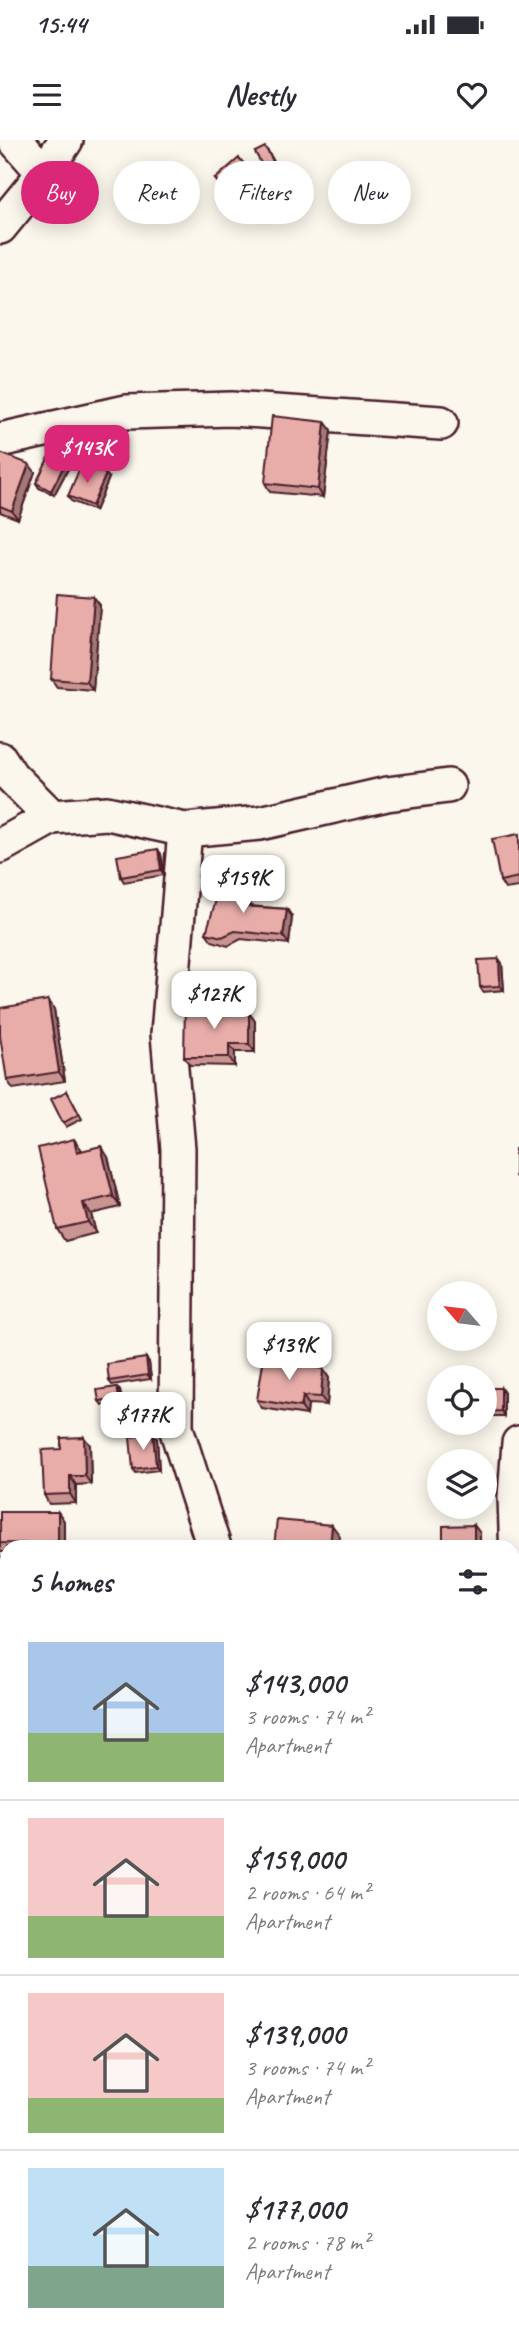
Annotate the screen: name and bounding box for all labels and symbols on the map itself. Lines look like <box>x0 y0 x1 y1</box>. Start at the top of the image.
pin: $143K <box>38 426 136 485</box>
pin: $159K <box>194 856 292 915</box>
pin: $127K <box>165 972 263 1031</box>
north arrow <box>427 1281 497 1351</box>
pin: $139K <box>240 1322 338 1382</box>
pin: $177K <box>94 1392 192 1452</box>

